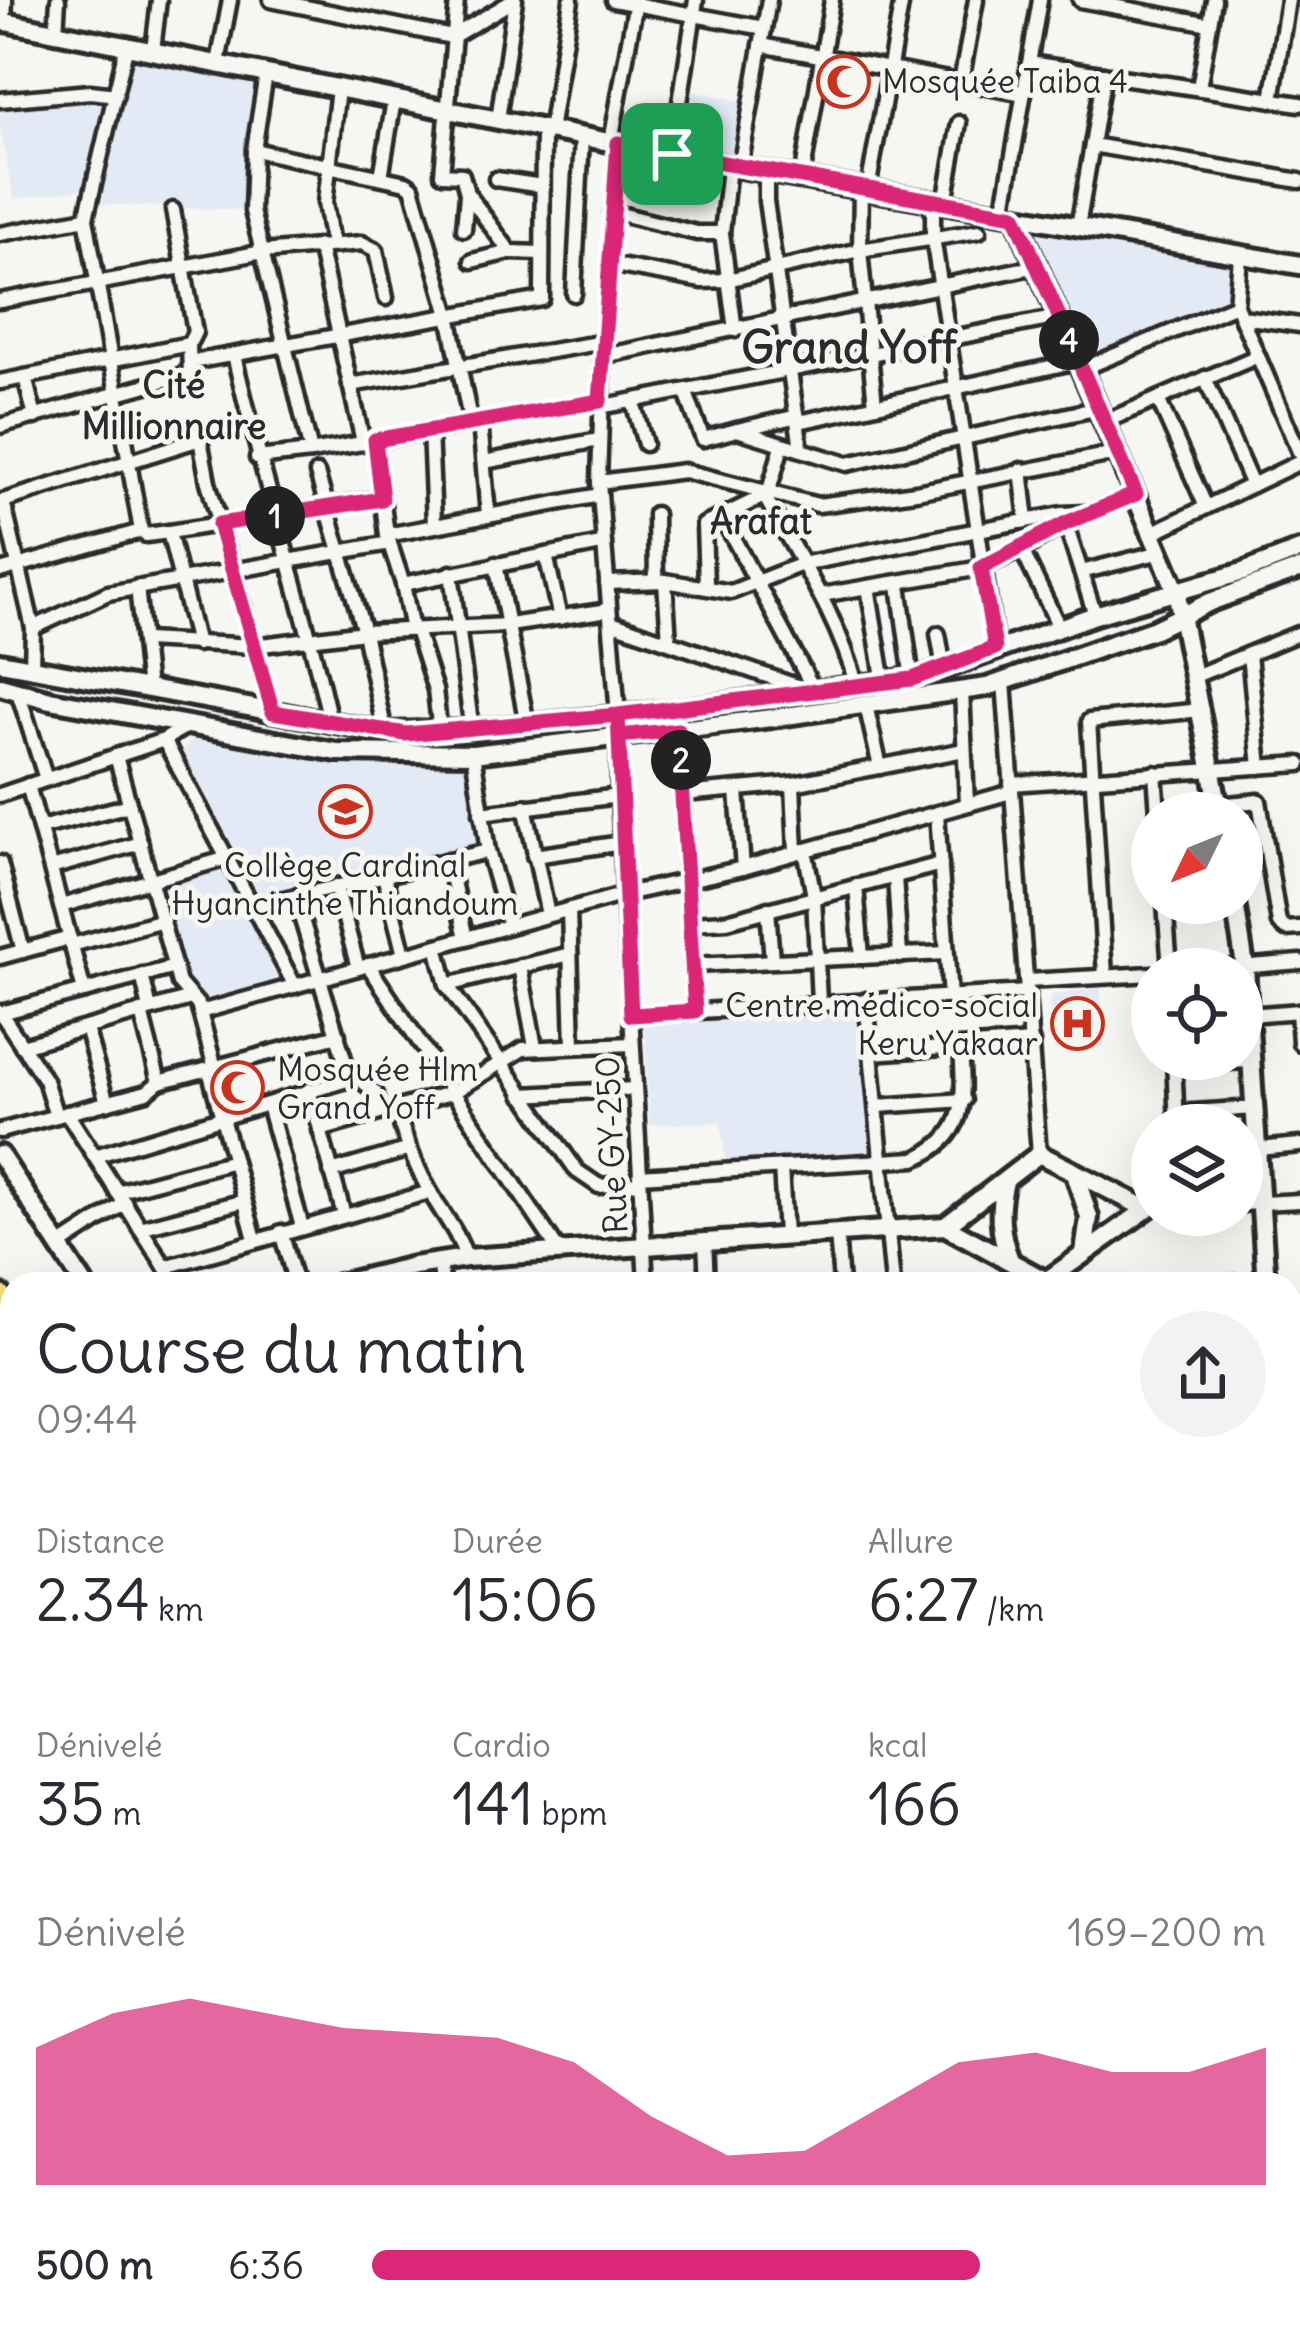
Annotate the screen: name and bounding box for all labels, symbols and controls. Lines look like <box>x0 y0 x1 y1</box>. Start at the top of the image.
mosque icon: Mosquée Taiba 4 <box>815 53 871 109</box>
place label: Mosquée Taiba 4 <box>882 60 1128 102</box>
pin <box>621 103 723 205</box>
icon: arrive <box>639 121 705 187</box>
pin: 4 <box>1039 310 1099 370</box>
district label: Grand Yoff <box>741 319 958 375</box>
text: 4 <box>1059 319 1079 361</box>
district label: Cité Millionnaire <box>82 363 266 449</box>
pin: 1 <box>245 486 305 546</box>
text: 1 <box>268 495 282 537</box>
district label: Arafat <box>710 499 812 544</box>
pin: 2 <box>651 730 711 790</box>
text: 2 <box>672 739 690 781</box>
school or university icon: Collège Cardinal Hyancinthe Thiandoum <box>317 783 373 839</box>
north arrow <box>1131 792 1263 924</box>
map controls <box>1131 792 1263 1236</box>
place label: Collège Cardinal Hyancinthe Thiandoum <box>172 844 519 924</box>
button: locate <box>1131 948 1263 1080</box>
place label: Centre médico-social Keru Yakaar <box>725 984 1038 1064</box>
hospital icon: Centre médico-social Keru Yakaar <box>1049 996 1105 1052</box>
place label: Mosquée Hlm Grand Yoff <box>277 1048 478 1128</box>
street label: Rue GY-250 <box>585 1055 637 1235</box>
mosque icon: Mosquée Hlm Grand Yoff <box>210 1060 266 1116</box>
button: layers <box>1131 1104 1263 1236</box>
text: Course du matin <box>36 1308 527 1391</box>
button: share <box>1140 1311 1266 1437</box>
text: 09:44 <box>36 1395 138 1444</box>
text: Distance <box>36 1520 165 1562</box>
text: Durée <box>452 1520 543 1562</box>
text: Allure <box>868 1520 954 1562</box>
text: 2.34 <box>36 1562 150 1637</box>
text: 15:06 <box>452 1562 598 1637</box>
text: 6:27 <box>868 1562 978 1637</box>
text: km <box>150 1588 204 1630</box>
text: /km <box>978 1588 1044 1630</box>
text: Dénivelé <box>36 1724 163 1766</box>
text: Cardio <box>452 1724 551 1766</box>
text: kcal <box>868 1724 927 1766</box>
text: 35 <box>36 1766 105 1841</box>
text: 141 <box>452 1766 534 1841</box>
text: 166 <box>868 1766 961 1841</box>
text: m <box>105 1792 141 1834</box>
text: bpm <box>534 1792 608 1834</box>
text: Dénivelé <box>36 1908 186 1957</box>
text: 169–200 m <box>1067 1908 1266 1957</box>
text: 500 m <box>36 2241 153 2290</box>
text: 6:36 <box>228 2241 304 2290</box>

